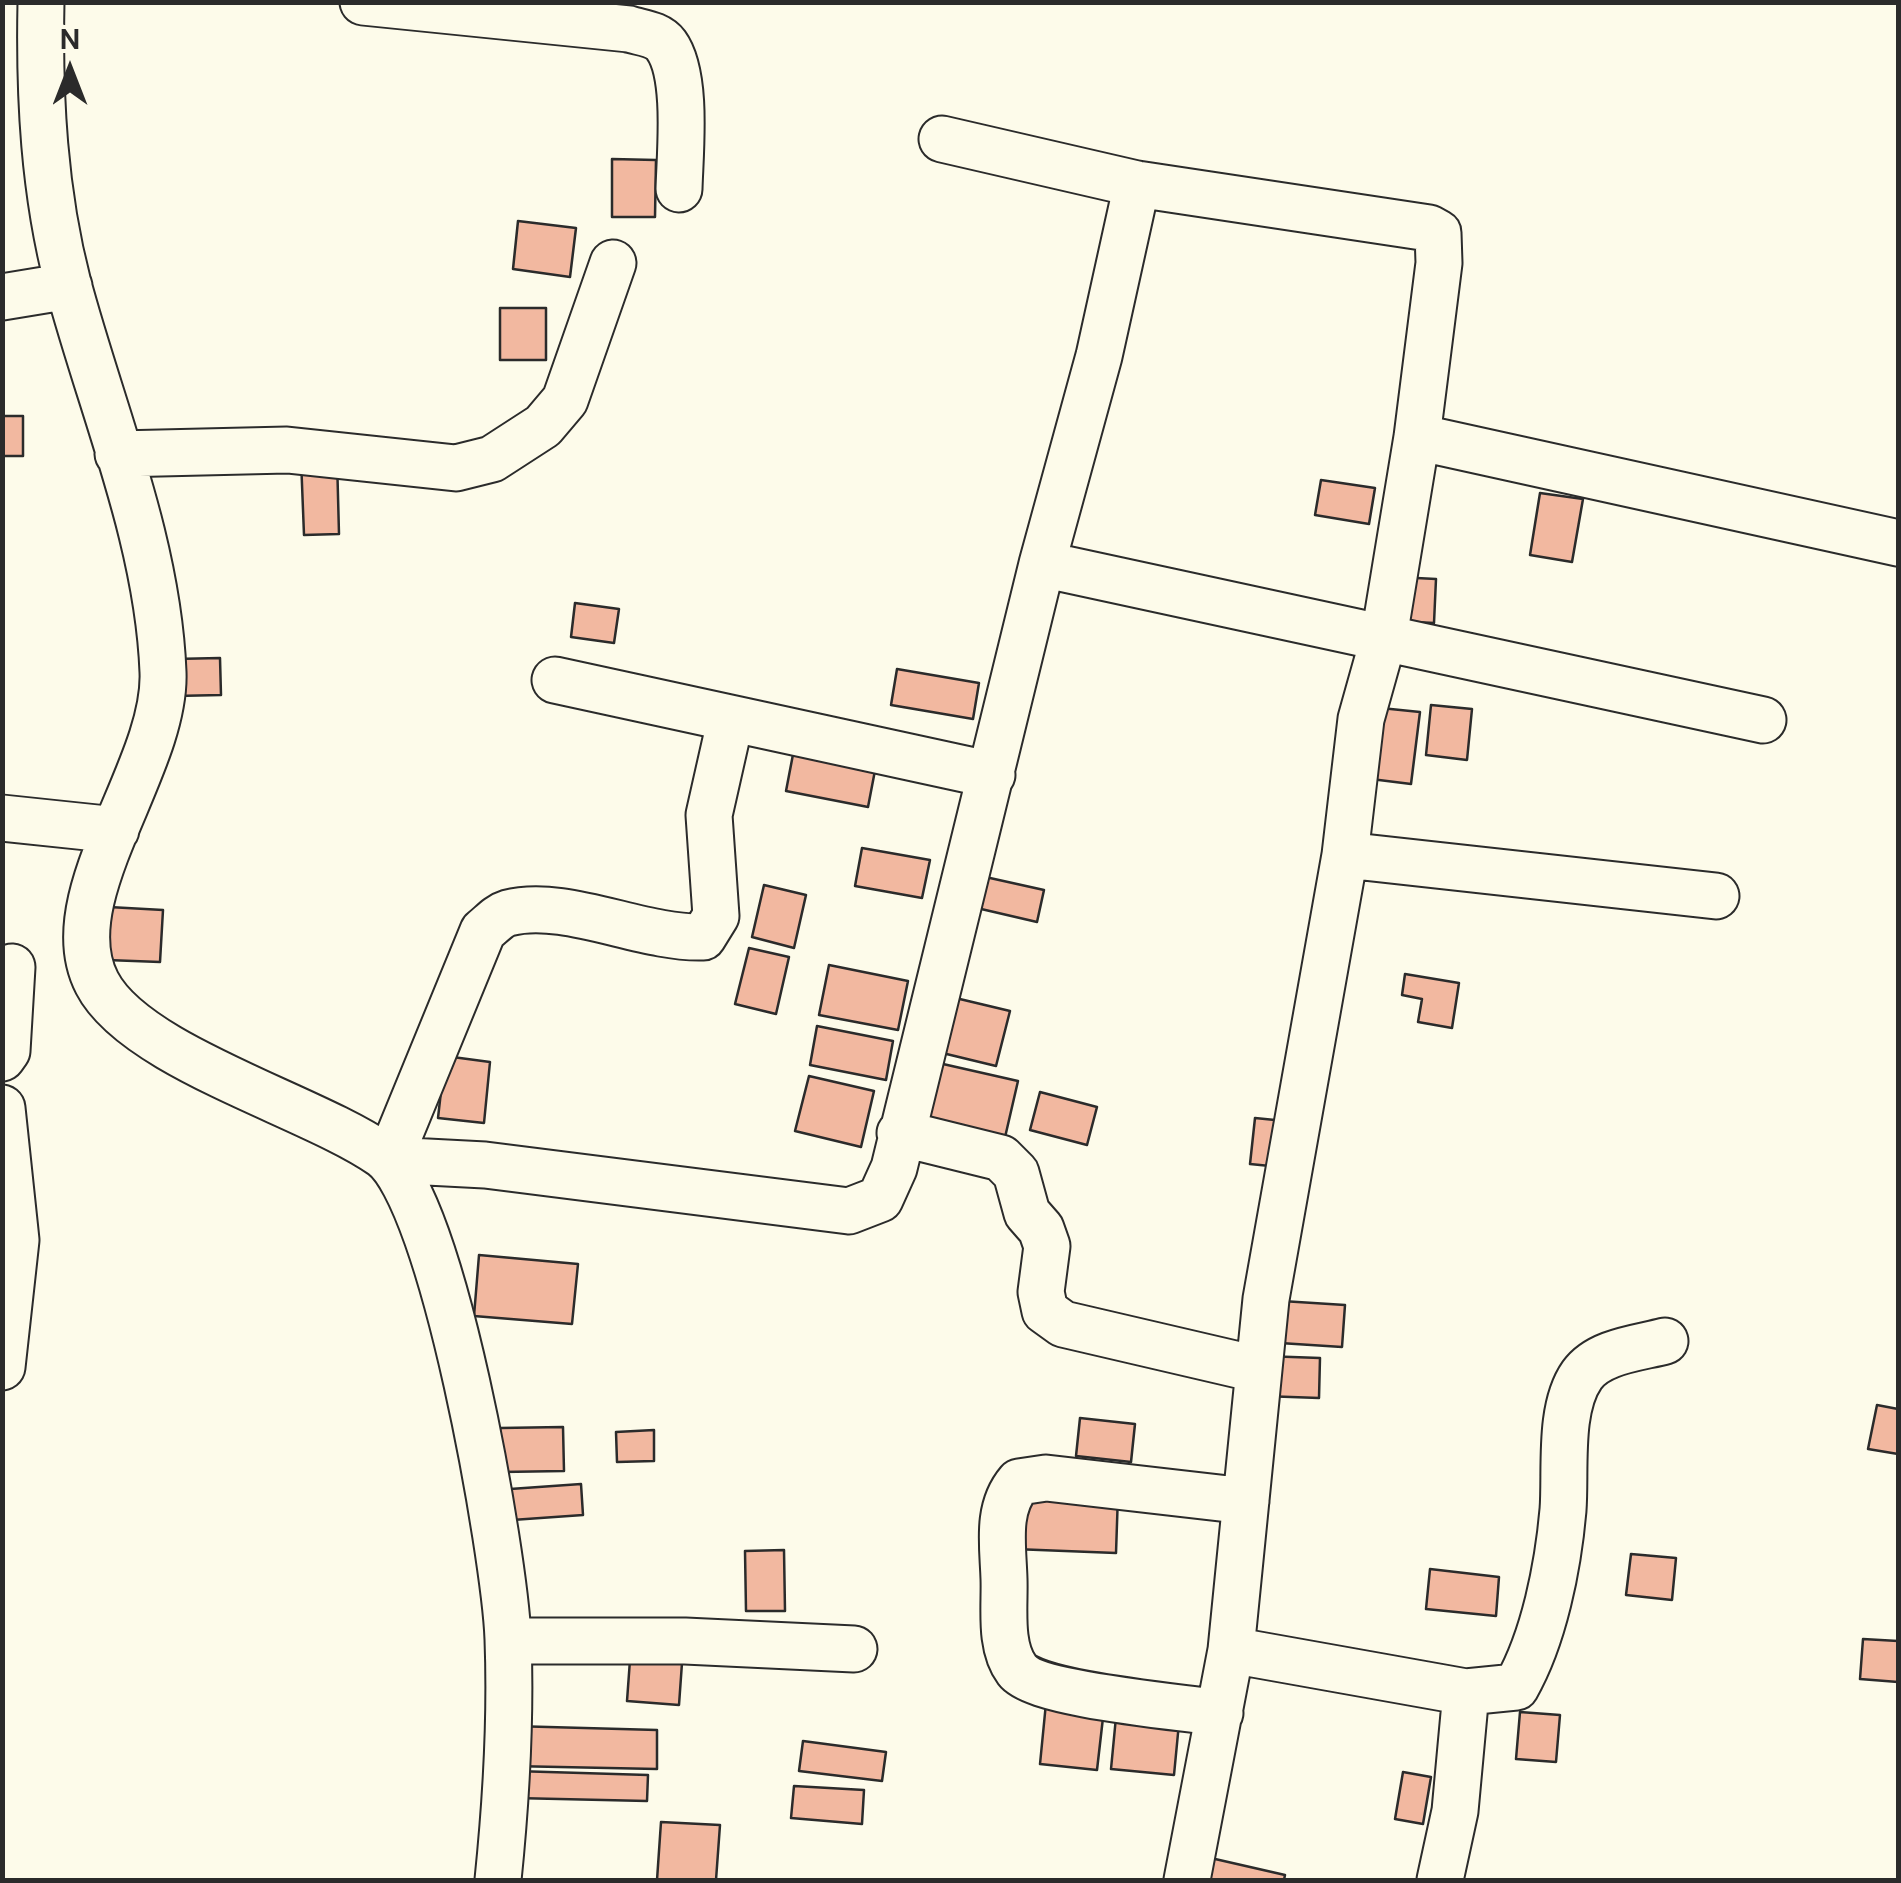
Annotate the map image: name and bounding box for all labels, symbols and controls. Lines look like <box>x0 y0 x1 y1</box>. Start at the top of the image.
north arrow <box>20 20 120 120</box>
text: N <box>60 21 80 58</box>

